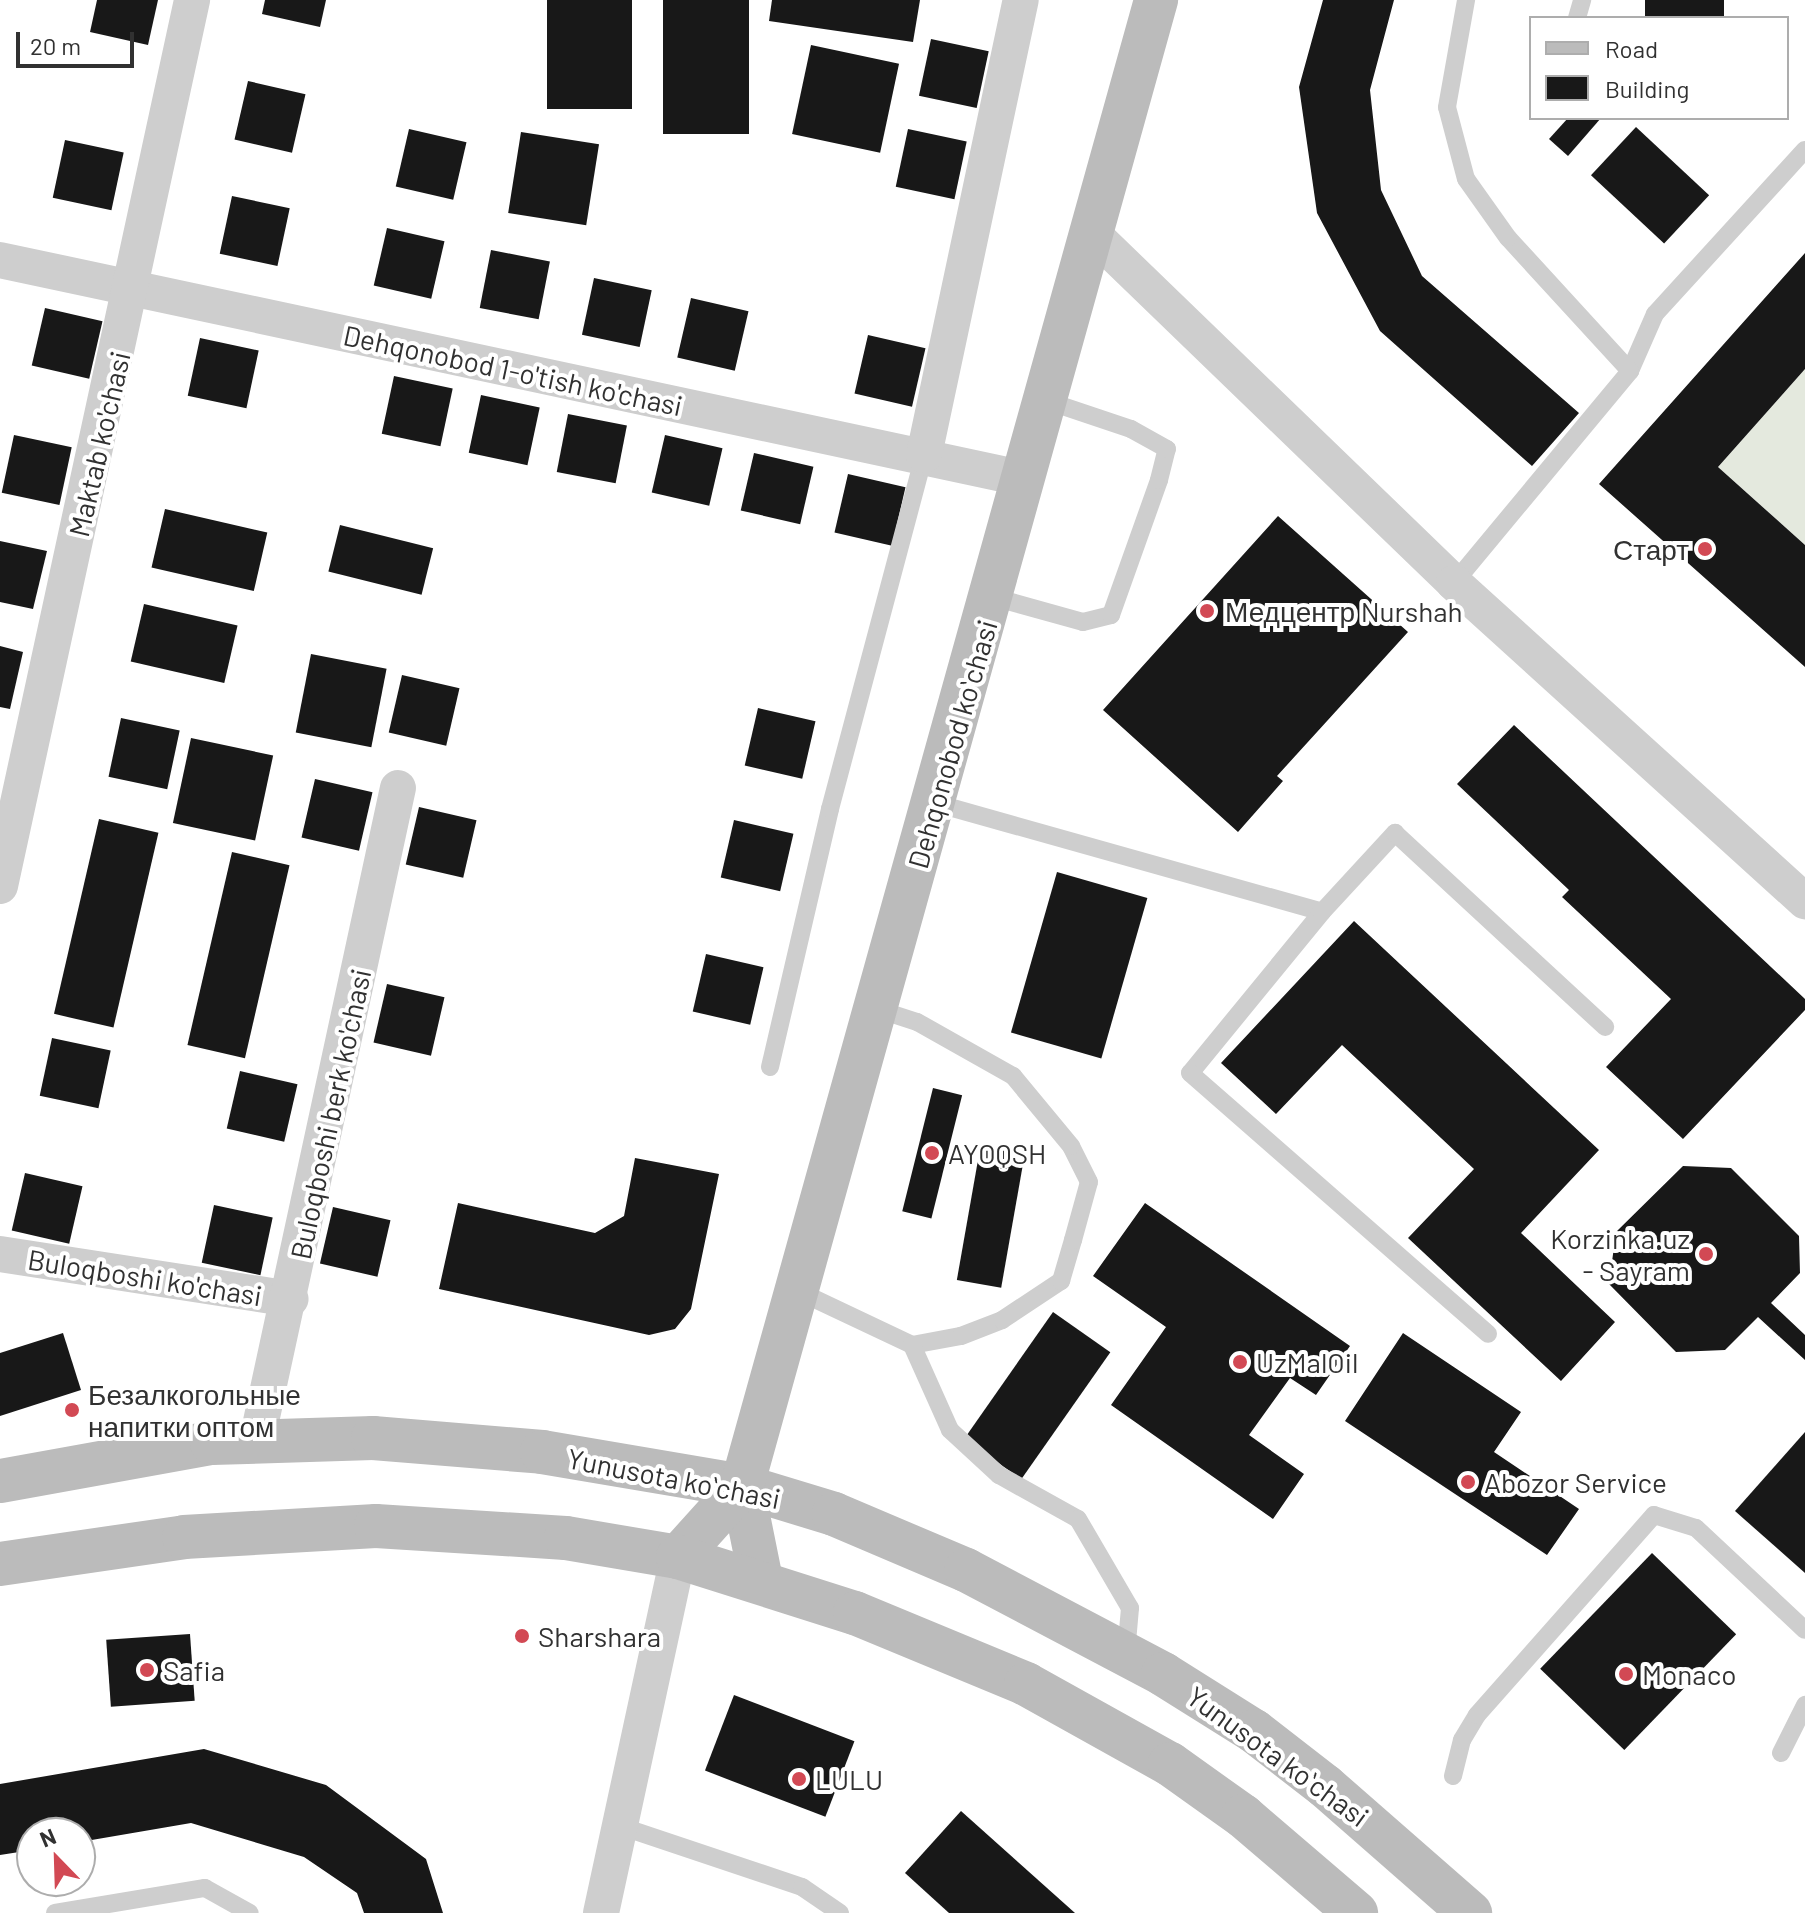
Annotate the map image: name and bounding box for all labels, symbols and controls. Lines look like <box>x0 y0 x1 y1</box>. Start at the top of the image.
scale bar <box>20 16 138 66</box>
legend <box>1529 16 1789 120</box>
text: 20 m <box>30 31 81 60</box>
text: Road <box>1605 34 1658 63</box>
text: Building <box>1605 74 1689 103</box>
street label: Dehqonobod 1-o'tish ko'chasi <box>340 318 686 422</box>
street label: Maktab ko'chasi <box>61 348 137 540</box>
place label: Старт <box>1613 532 1689 566</box>
marker: Старт <box>1696 540 1714 558</box>
place label: Медцентр Nurshah <box>1225 594 1463 628</box>
marker: Медцентр Nurshah <box>1196 600 1218 622</box>
street label: Dehqonobod koʻchasi <box>900 616 1004 872</box>
street label: Buloqboshi berk ko'chasi <box>283 966 377 1262</box>
place label: AYOQSH <box>948 1136 1046 1170</box>
marker: AYOQSH <box>923 1144 941 1162</box>
place label: Korzinka.uz - Sayram <box>1550 1221 1690 1287</box>
street label: Buloqboshi ko'chasi <box>26 1242 264 1312</box>
marker: Korzinka.uz - Sayram <box>1697 1245 1715 1263</box>
place label: UzMalOil <box>1256 1345 1358 1379</box>
marker: UzMalOil <box>1231 1353 1249 1371</box>
place label: Безалкогольные напитки оптом <box>88 1377 301 1443</box>
marker: Безалкогольные напитки оптом <box>63 1401 81 1419</box>
street label: Yunusota koʻchasi <box>565 1441 783 1515</box>
place label: Abozor Service <box>1484 1465 1667 1499</box>
marker: Abozor Service <box>1459 1473 1477 1491</box>
place label: Sharshara <box>538 1619 661 1653</box>
marker: Sharshara <box>513 1627 531 1645</box>
place label: Safia <box>163 1653 225 1687</box>
place label: Monaco <box>1642 1657 1736 1691</box>
marker: Safia <box>138 1661 156 1679</box>
marker: Monaco <box>1617 1665 1635 1683</box>
street label: Yunusota koʻchasi <box>1181 1679 1375 1833</box>
place label: LULU <box>815 1762 883 1796</box>
marker: LULU <box>790 1770 808 1788</box>
north arrow <box>16 1817 96 1897</box>
text: N <box>36 1822 59 1852</box>

